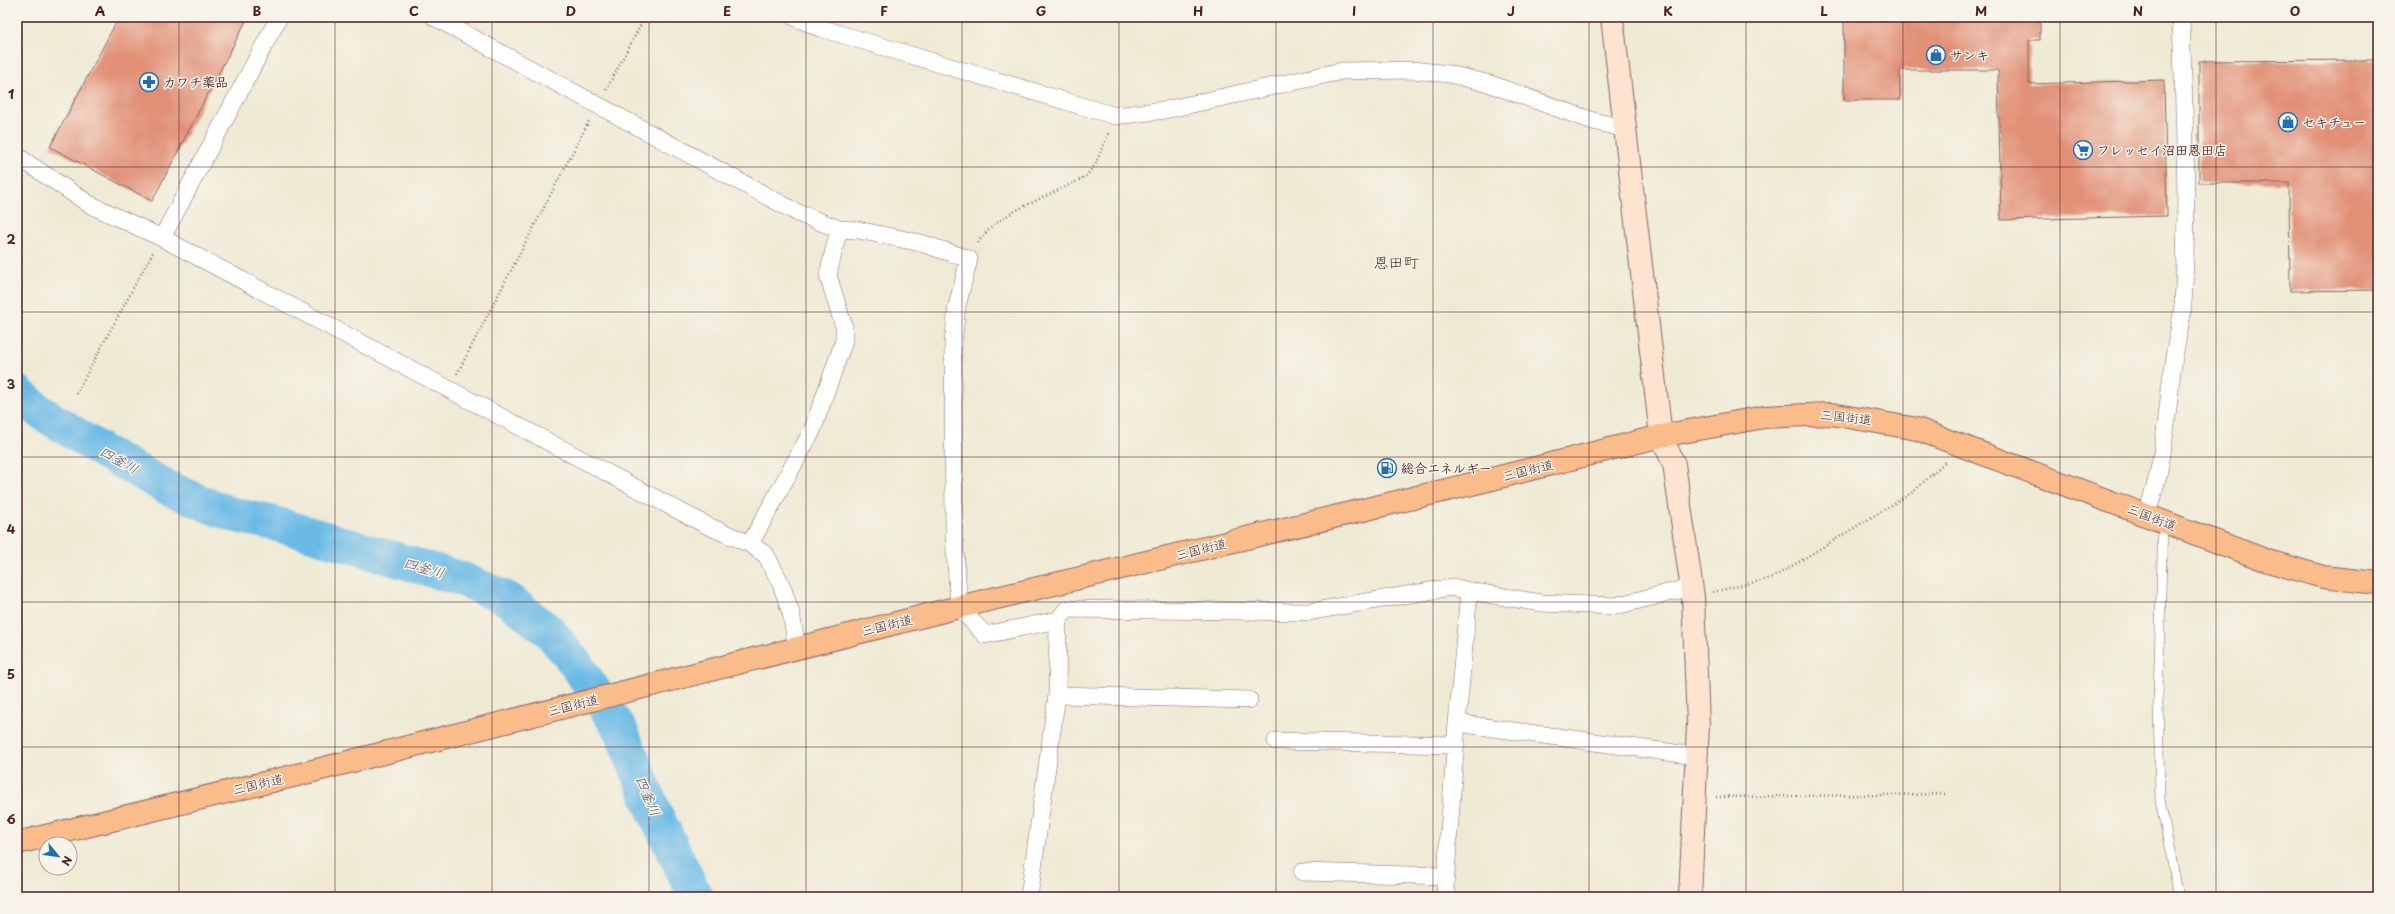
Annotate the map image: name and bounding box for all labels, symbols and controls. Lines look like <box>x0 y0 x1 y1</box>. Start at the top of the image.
text: A <box>95 1 105 20</box>
text: B <box>253 1 262 20</box>
text: C <box>409 1 419 20</box>
text: D <box>566 1 576 20</box>
text: E <box>723 1 731 20</box>
text: F <box>880 1 888 20</box>
text: G <box>1036 1 1046 20</box>
text: H <box>1193 1 1203 20</box>
text: I <box>1352 1 1356 20</box>
text: J <box>1507 1 1515 20</box>
text: K <box>1663 1 1673 20</box>
text: L <box>1820 1 1828 20</box>
text: M <box>1975 1 1987 20</box>
text: N <box>2133 1 2143 20</box>
text: O <box>2290 1 2300 20</box>
shop icon: サンキ <box>1925 44 1947 66</box>
place label: サンキ <box>1950 45 1989 64</box>
pharmacy icon: カワチ薬品 <box>138 71 160 93</box>
place label: カワチ薬品 <box>163 72 228 91</box>
text: 1 <box>8 84 14 103</box>
shop icon: セキチュー <box>2277 111 2299 133</box>
place label: セキチュー <box>2302 112 2366 131</box>
supermarket icon: フレッセイ沼田恩田店 <box>2072 139 2094 161</box>
place label: フレッセイ沼田恩田店 <box>2097 140 2227 159</box>
text: 2 <box>6 229 16 248</box>
district label: 恩田町 <box>1373 250 1419 273</box>
text: 3 <box>7 374 16 393</box>
street label: 三国街道 <box>1819 404 1873 429</box>
water label: 四釜川 <box>96 440 143 479</box>
street label: 三国街道 <box>1500 454 1555 485</box>
fuel station icon: 総合エネルギー <box>1376 457 1398 479</box>
place label: 総合エネルギー <box>1401 458 1492 477</box>
street label: 三国街道 <box>2124 498 2180 535</box>
text: 4 <box>7 519 16 538</box>
street label: 三国街道 <box>1173 533 1228 564</box>
water label: 四釜川 <box>401 552 447 583</box>
street label: 三国街道 <box>859 609 914 640</box>
text: 5 <box>7 664 15 683</box>
street label: 三国街道 <box>545 689 600 720</box>
street label: 三国街道 <box>230 768 285 799</box>
water label: 四釜川 <box>631 772 666 819</box>
text: 6 <box>6 809 16 828</box>
north arrow <box>38 836 78 876</box>
text: N <box>57 853 77 869</box>

